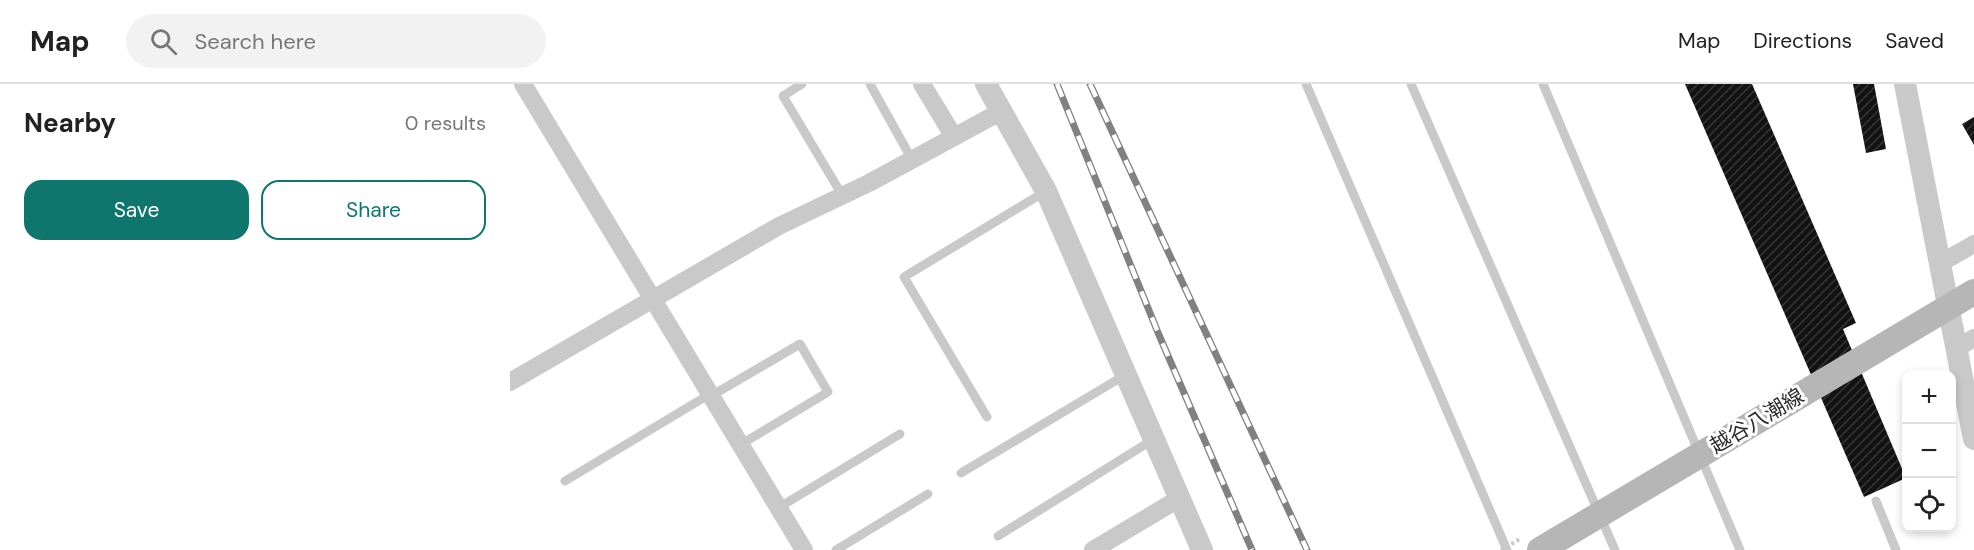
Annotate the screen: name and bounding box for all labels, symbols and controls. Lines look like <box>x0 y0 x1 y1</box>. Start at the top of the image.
search box <box>126 14 546 68</box>
text: Map <box>30 23 90 60</box>
icon: search <box>147 25 180 58</box>
text: Search here <box>195 27 316 56</box>
text: Map <box>1678 27 1720 55</box>
text: Directions <box>1753 27 1852 55</box>
text: Saved <box>1885 27 1944 55</box>
text: Nearby <box>24 106 116 140</box>
text: 0 results <box>405 110 486 136</box>
button: Save <box>24 180 249 240</box>
button: Share <box>261 180 486 240</box>
map controls <box>1902 370 1956 532</box>
button: + <box>1902 370 1956 424</box>
street label: 越谷八潮線 <box>1705 382 1809 460</box>
button: − <box>1902 424 1956 478</box>
button: locate <box>1902 478 1956 532</box>

